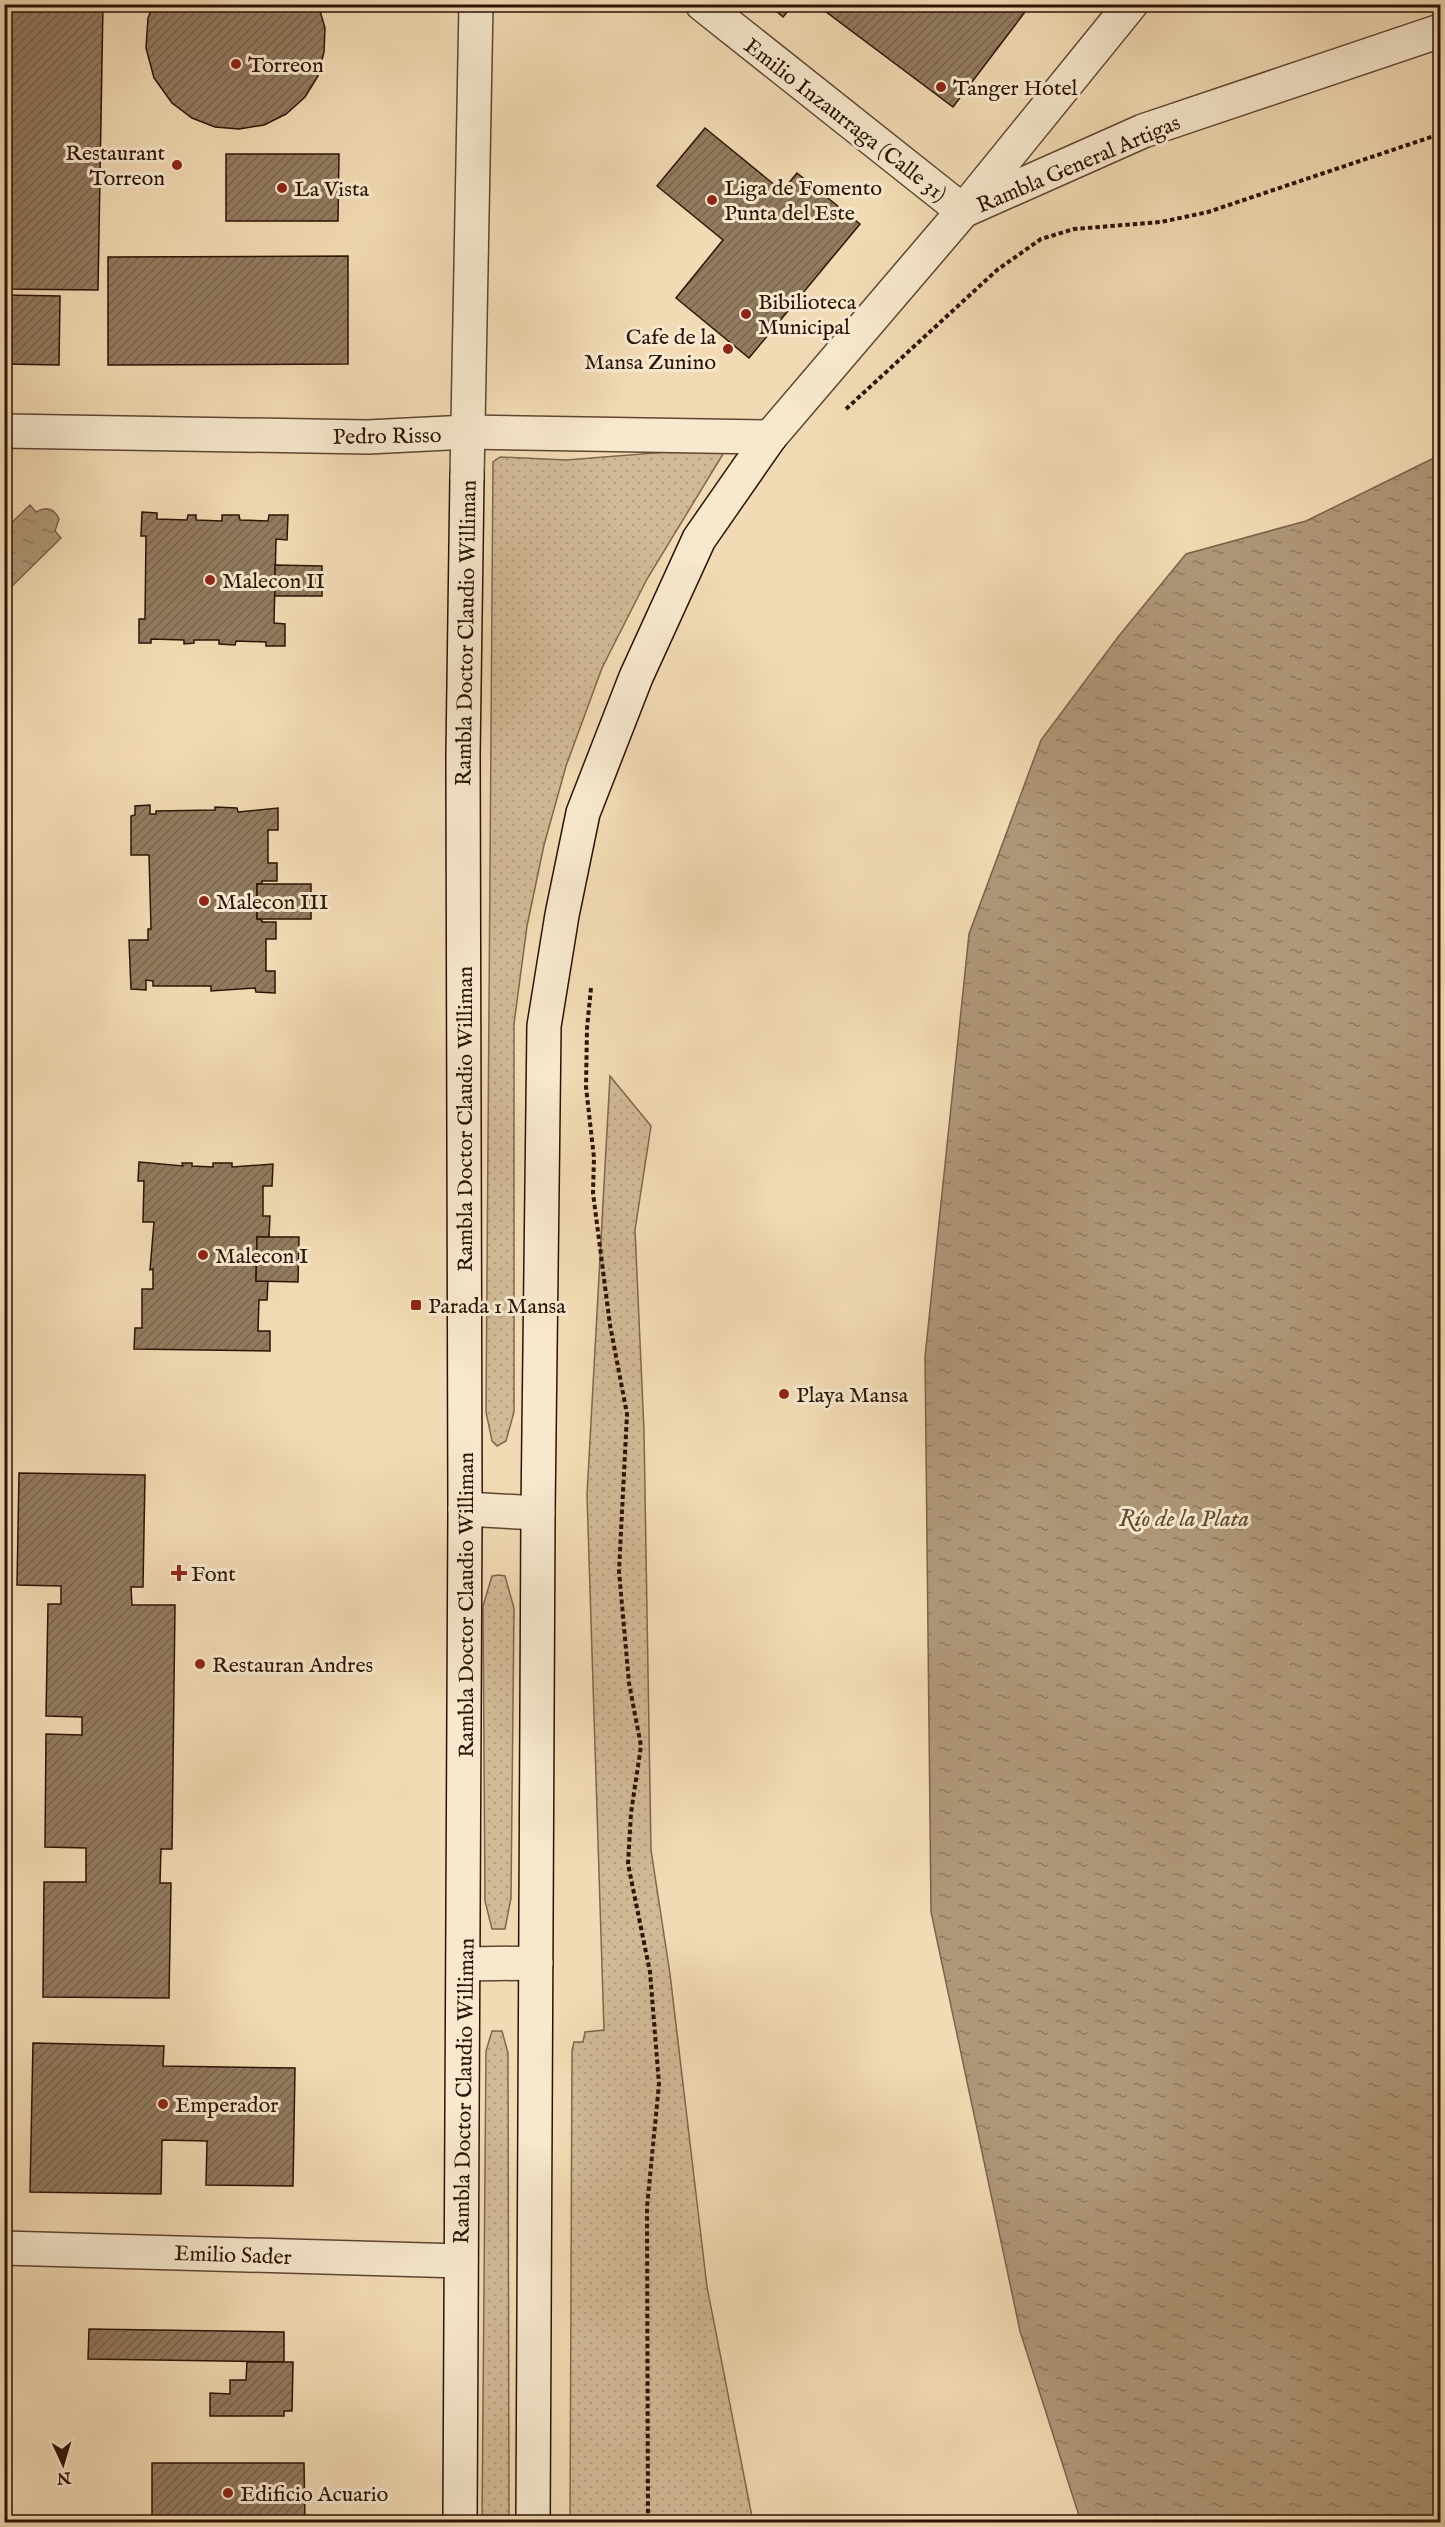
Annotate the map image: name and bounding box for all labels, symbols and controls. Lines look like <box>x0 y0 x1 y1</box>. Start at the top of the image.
street label: Emilio Inzaurraga (Calle 31) <box>737 32 952 209</box>
place label: Torreon <box>248 52 324 80</box>
marker: Torreon <box>229 57 243 71</box>
place label: Tanger Hotel <box>953 75 1078 103</box>
marker: Tanger Hotel <box>934 80 948 94</box>
street label: Rambla General Artigas <box>973 109 1185 220</box>
place label: Restaurant Torreon <box>65 140 165 193</box>
marker: Restaurant Torreon <box>170 158 184 172</box>
place label: Liga de Fomento Punta del Este <box>724 175 882 228</box>
place label: La Vista <box>294 176 370 204</box>
marker: La Vista <box>275 181 289 195</box>
marker: Liga de Fomento Punta del Este <box>705 193 719 207</box>
place label: Bibilioteca Municipal <box>758 289 857 342</box>
marker: Bibilioteca Municipal <box>739 307 753 321</box>
place label: Cafe de la Mansa Zunino <box>584 324 716 377</box>
marker: Cafe de la Mansa Zunino <box>721 342 735 356</box>
street label: Pedro Risso <box>332 422 442 452</box>
street label: Rambla Doctor Claudio Williman <box>450 480 484 786</box>
place label: Malecon II <box>222 568 325 596</box>
marker: Malecon II <box>203 573 217 587</box>
place label: Malecon III <box>216 889 328 917</box>
marker: Malecon III <box>197 894 211 908</box>
street label: Rambla Doctor Claudio Williman <box>452 966 480 1272</box>
place label: Malecon I <box>215 1243 308 1271</box>
marker: Malecon I <box>196 1248 210 1262</box>
place label: Parada 1 Mansa <box>428 1293 566 1321</box>
marker: Parada 1 Mansa <box>409 1298 423 1312</box>
place label: Playa Mansa <box>796 1382 909 1410</box>
marker: Playa Mansa <box>777 1387 791 1401</box>
street label: Rambla Doctor Claudio Williman <box>453 1452 481 1758</box>
water label: Río de la Plata <box>1119 1504 1249 1535</box>
place label: Font <box>191 1561 236 1589</box>
marker: Font <box>172 1566 186 1580</box>
place label: Restauran Andres <box>212 1652 373 1680</box>
marker: Restauran Andres <box>193 1657 207 1671</box>
street label: Rambla Doctor Claudio Williman <box>448 1938 482 2244</box>
place label: Emperador <box>175 2092 278 2120</box>
marker: Emperador <box>156 2097 170 2111</box>
street label: Emilio Sader <box>174 2240 292 2272</box>
north arrow <box>33 2434 93 2494</box>
text: N <box>56 2466 73 2487</box>
place label: Edificio Acuario <box>240 2481 389 2509</box>
marker: Edificio Acuario <box>221 2486 235 2500</box>

